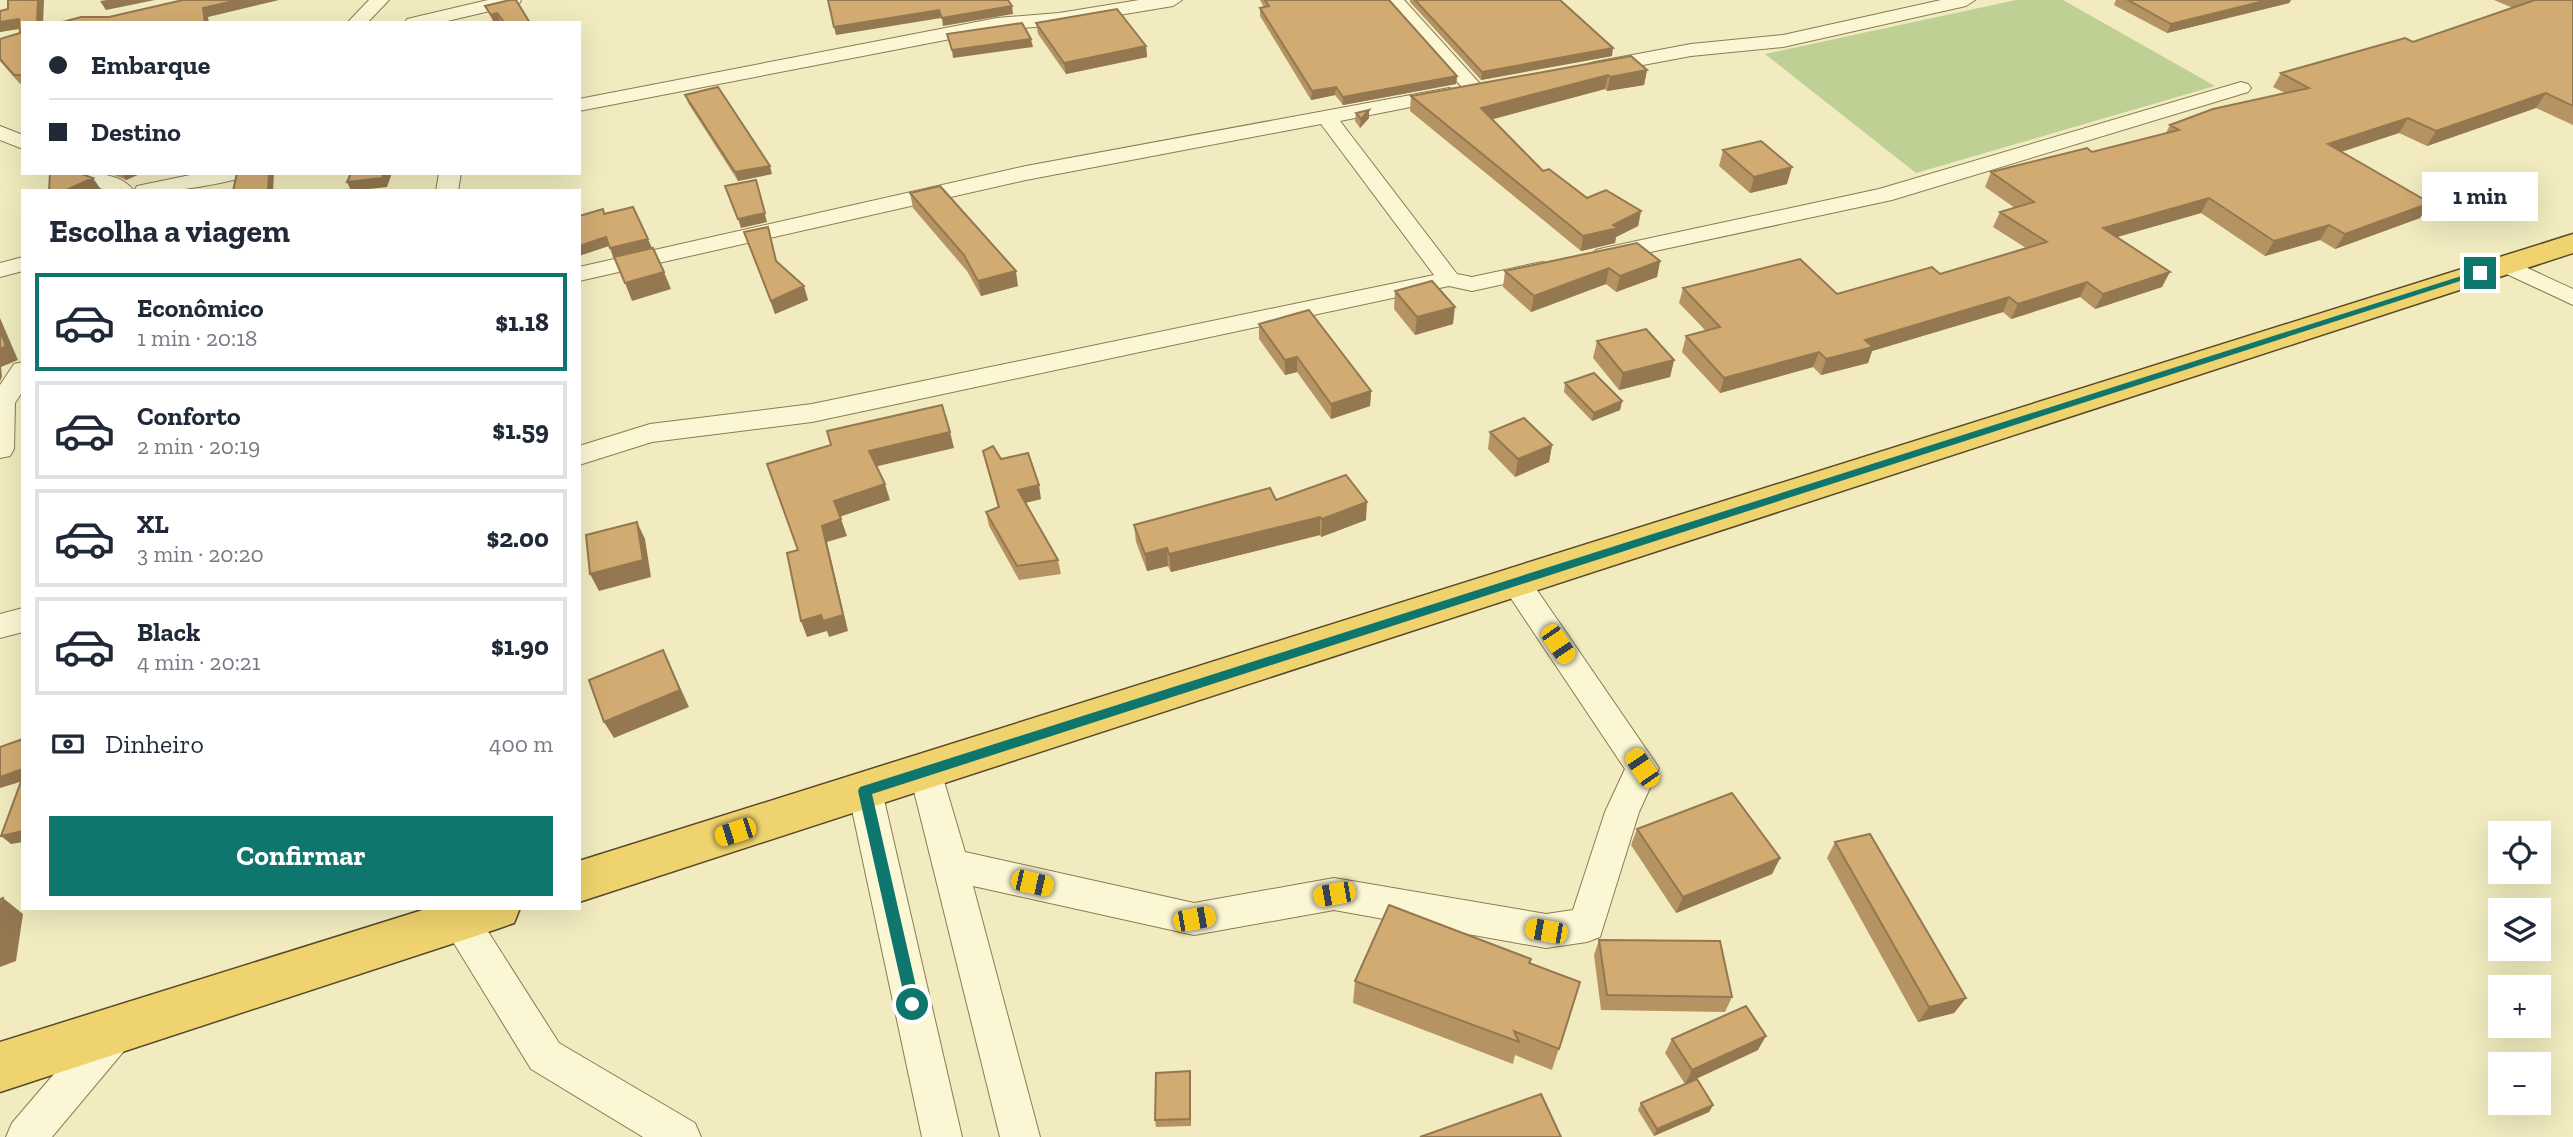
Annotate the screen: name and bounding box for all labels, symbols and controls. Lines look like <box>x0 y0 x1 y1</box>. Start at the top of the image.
text: Embarque <box>91 49 210 81</box>
text: Destino <box>91 116 181 148</box>
callout: 1 min <box>2422 172 2538 220</box>
text: 1 min <box>2453 182 2507 210</box>
text: Escolha a viagem <box>49 212 290 250</box>
route end <box>2464 257 2496 289</box>
icon: car <box>53 291 116 354</box>
text: Econômico <box>137 292 264 324</box>
text: $1.18 <box>495 306 549 338</box>
text: 1 min · 20:18 <box>137 324 258 352</box>
icon: car <box>53 399 116 462</box>
text: Conforto <box>137 400 241 432</box>
text: $1.59 <box>492 414 549 446</box>
text: 2 min · 20:19 <box>137 432 260 460</box>
icon: car <box>53 507 116 570</box>
text: XL <box>137 508 169 540</box>
text: $2.00 <box>486 522 549 554</box>
text: 3 min · 20:20 <box>137 540 264 568</box>
icon: car <box>53 615 116 678</box>
text: Black <box>137 616 200 648</box>
car <box>1538 621 1579 667</box>
text: $1.90 <box>491 630 549 662</box>
text: 4 min · 20:21 <box>137 648 261 676</box>
icon: cash <box>49 725 87 763</box>
text: Dinheiro <box>105 728 204 760</box>
text: 400 m <box>489 730 553 758</box>
car <box>1622 745 1663 791</box>
button: Confirmar <box>49 816 553 896</box>
car <box>712 816 759 848</box>
map controls <box>2488 821 2551 1115</box>
button: locate <box>2488 821 2551 884</box>
car <box>1010 868 1055 898</box>
car <box>1312 880 1357 908</box>
button: layers <box>2488 898 2551 961</box>
car <box>1172 905 1217 933</box>
car <box>1524 917 1569 945</box>
button: + <box>2488 975 2551 1038</box>
route start <box>896 988 928 1020</box>
button: − <box>2488 1052 2551 1115</box>

